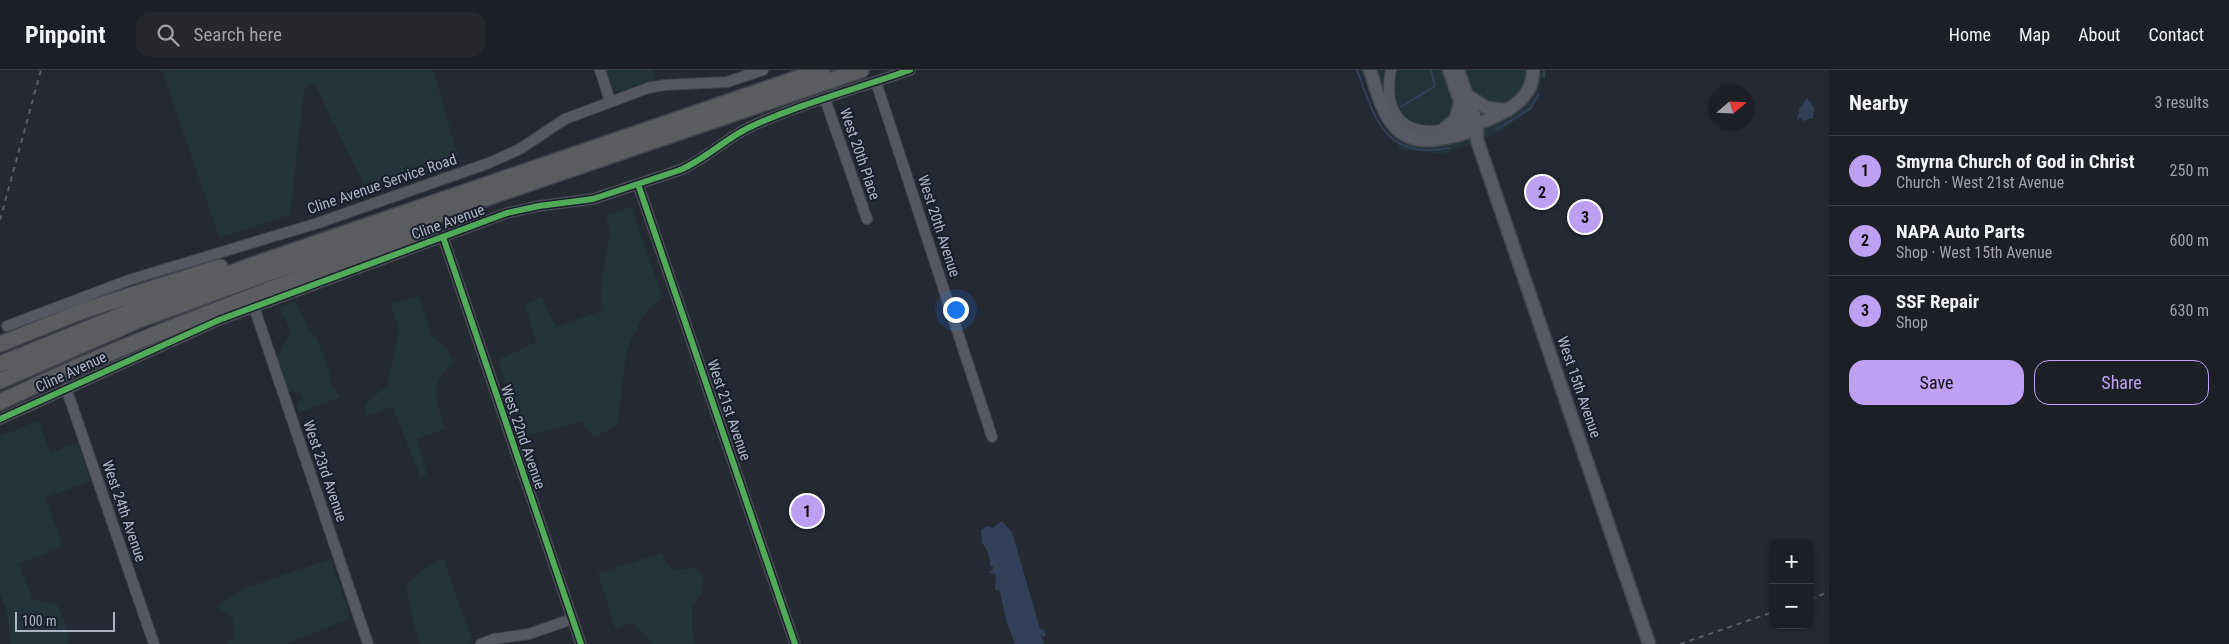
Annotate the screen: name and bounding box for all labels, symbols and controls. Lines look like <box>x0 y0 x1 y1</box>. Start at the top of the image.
search box <box>136 12 486 57</box>
text: Pinpoint <box>25 21 106 49</box>
icon: search <box>154 21 182 49</box>
text: Search here <box>194 23 282 46</box>
text: Home <box>1949 24 1991 45</box>
text: Map <box>2019 24 2050 45</box>
text: About <box>2078 24 2120 45</box>
text: Contact <box>2148 24 2204 45</box>
north arrow <box>1709 85 1754 130</box>
text: Nearby <box>1849 91 1908 115</box>
text: 3 results <box>2154 93 2209 112</box>
street label: West 20th Place <box>836 106 884 202</box>
street label: Cline Avenue Service Road <box>305 150 459 218</box>
text: Smyrna Church of God in Christ <box>1896 150 2135 173</box>
text: 1 <box>1861 161 1869 180</box>
text: 250 m <box>2170 161 2209 180</box>
street label: West 20th Avenue <box>914 173 964 279</box>
pin: 2 <box>1526 173 1558 211</box>
text: Church · West 21st Avenue <box>1896 173 2064 192</box>
pin: 3 <box>1569 198 1601 236</box>
street label: Cline Avenue <box>409 200 487 244</box>
text: NAPA Auto Parts <box>1896 220 2025 243</box>
text: 2 <box>1861 231 1869 250</box>
text: 600 m <box>2170 231 2209 250</box>
text: Shop · West 15th Avenue <box>1896 243 2052 262</box>
text: SSF Repair <box>1896 290 1979 313</box>
your location <box>943 297 969 323</box>
text: 3 <box>1861 301 1869 320</box>
text: 630 m <box>2170 301 2209 320</box>
text: Shop <box>1896 313 1928 332</box>
street label: West 15th Avenue <box>1553 334 1605 440</box>
street label: Cline Avenue <box>33 348 109 396</box>
street label: West 21st Avenue <box>703 357 755 463</box>
button: Save <box>1849 360 2024 405</box>
button: Share <box>2034 360 2209 405</box>
street label: West 22nd Avenue <box>497 382 549 492</box>
street label: West 23rd Avenue <box>299 418 351 524</box>
street label: West 24th Avenue <box>98 458 150 564</box>
pin: 1 <box>791 492 823 530</box>
map controls <box>1769 539 1814 629</box>
button: + <box>1769 539 1814 584</box>
button: − <box>1769 584 1814 629</box>
scale bar <box>15 609 115 632</box>
text: 100 m <box>22 613 57 629</box>

